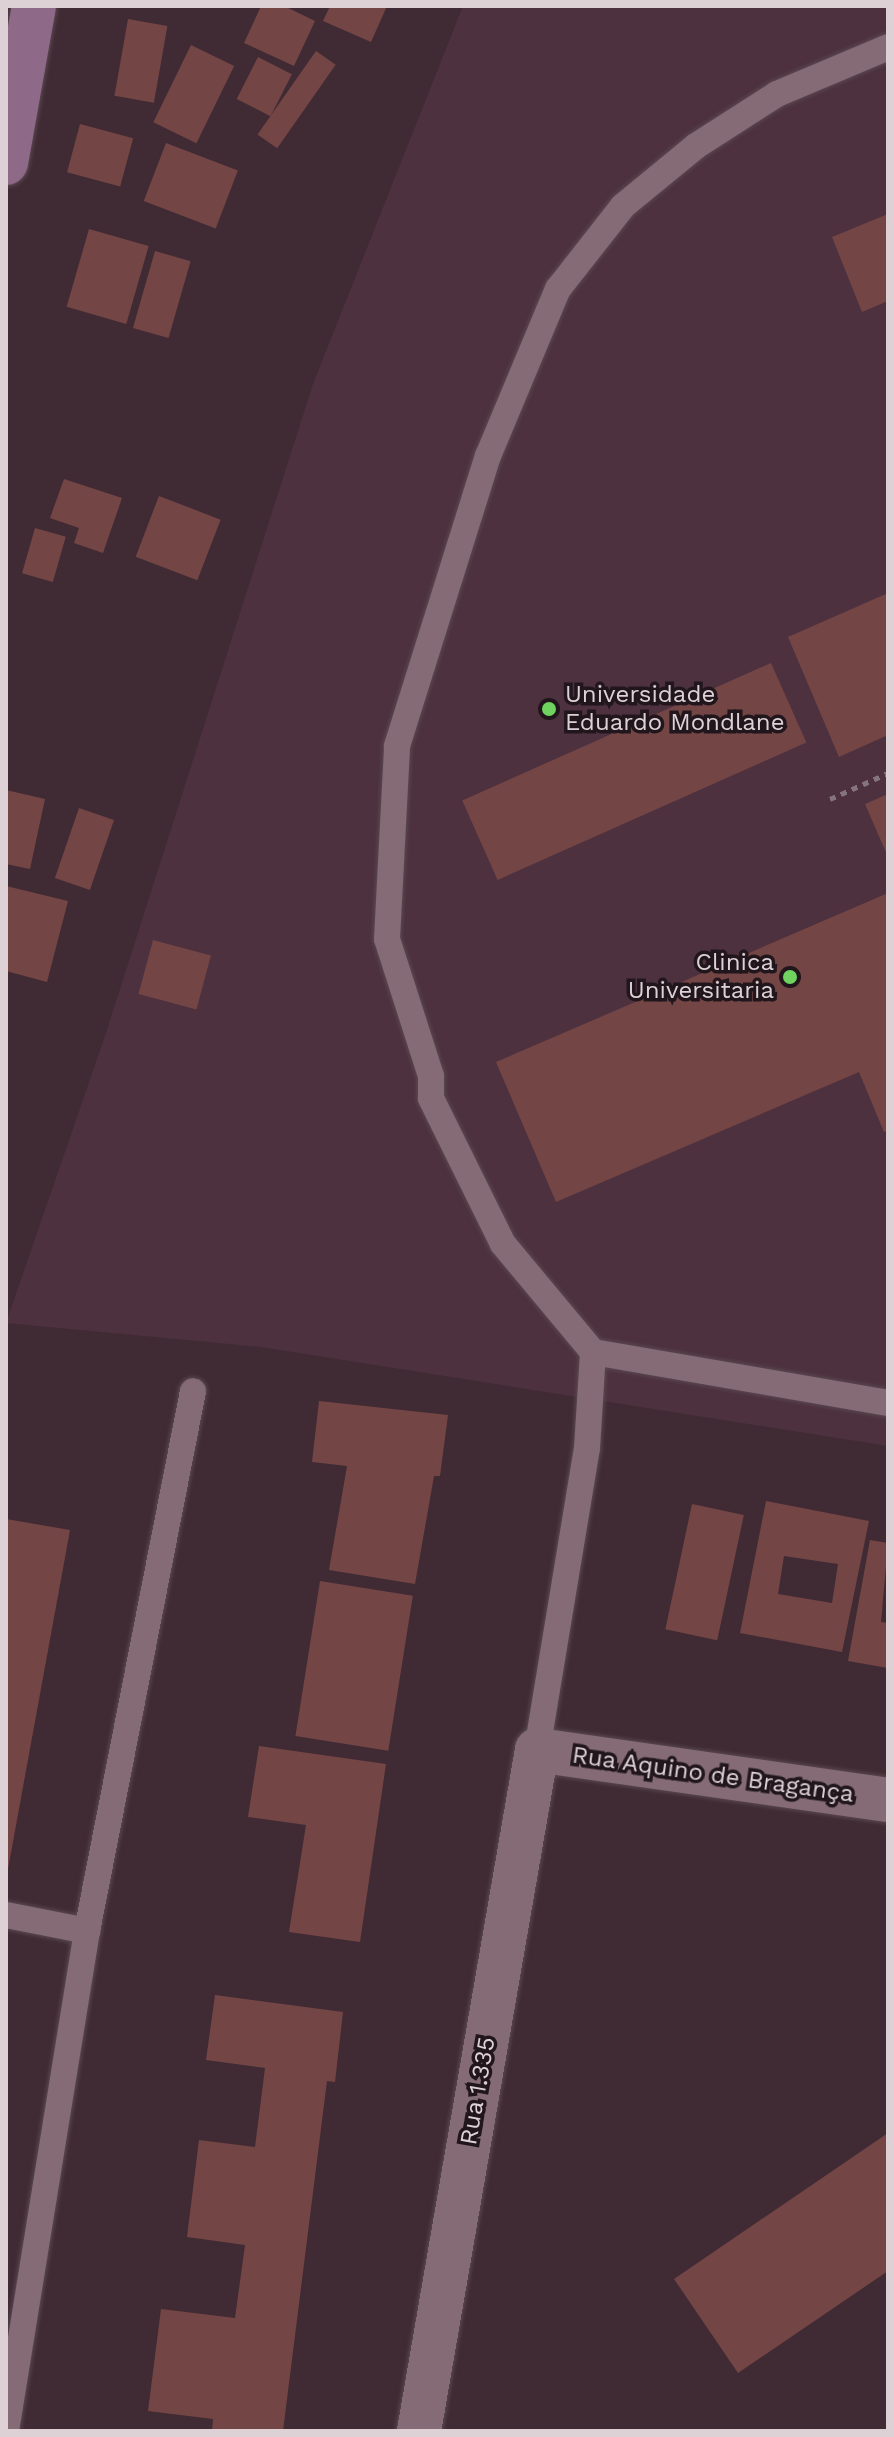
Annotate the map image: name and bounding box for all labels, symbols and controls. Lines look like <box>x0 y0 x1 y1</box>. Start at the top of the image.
place label: Universidade Eduardo Mondlane <box>565 681 785 737</box>
marker: Universidade Eduardo Mondlane <box>540 700 558 718</box>
place label: Clinica Universitaria <box>628 949 774 1005</box>
marker: Clinica Universitaria <box>781 968 799 986</box>
street label: Rua Aquino de Bragança <box>570 1741 856 1809</box>
street label: Rua 1.335 <box>454 2034 502 2148</box>

